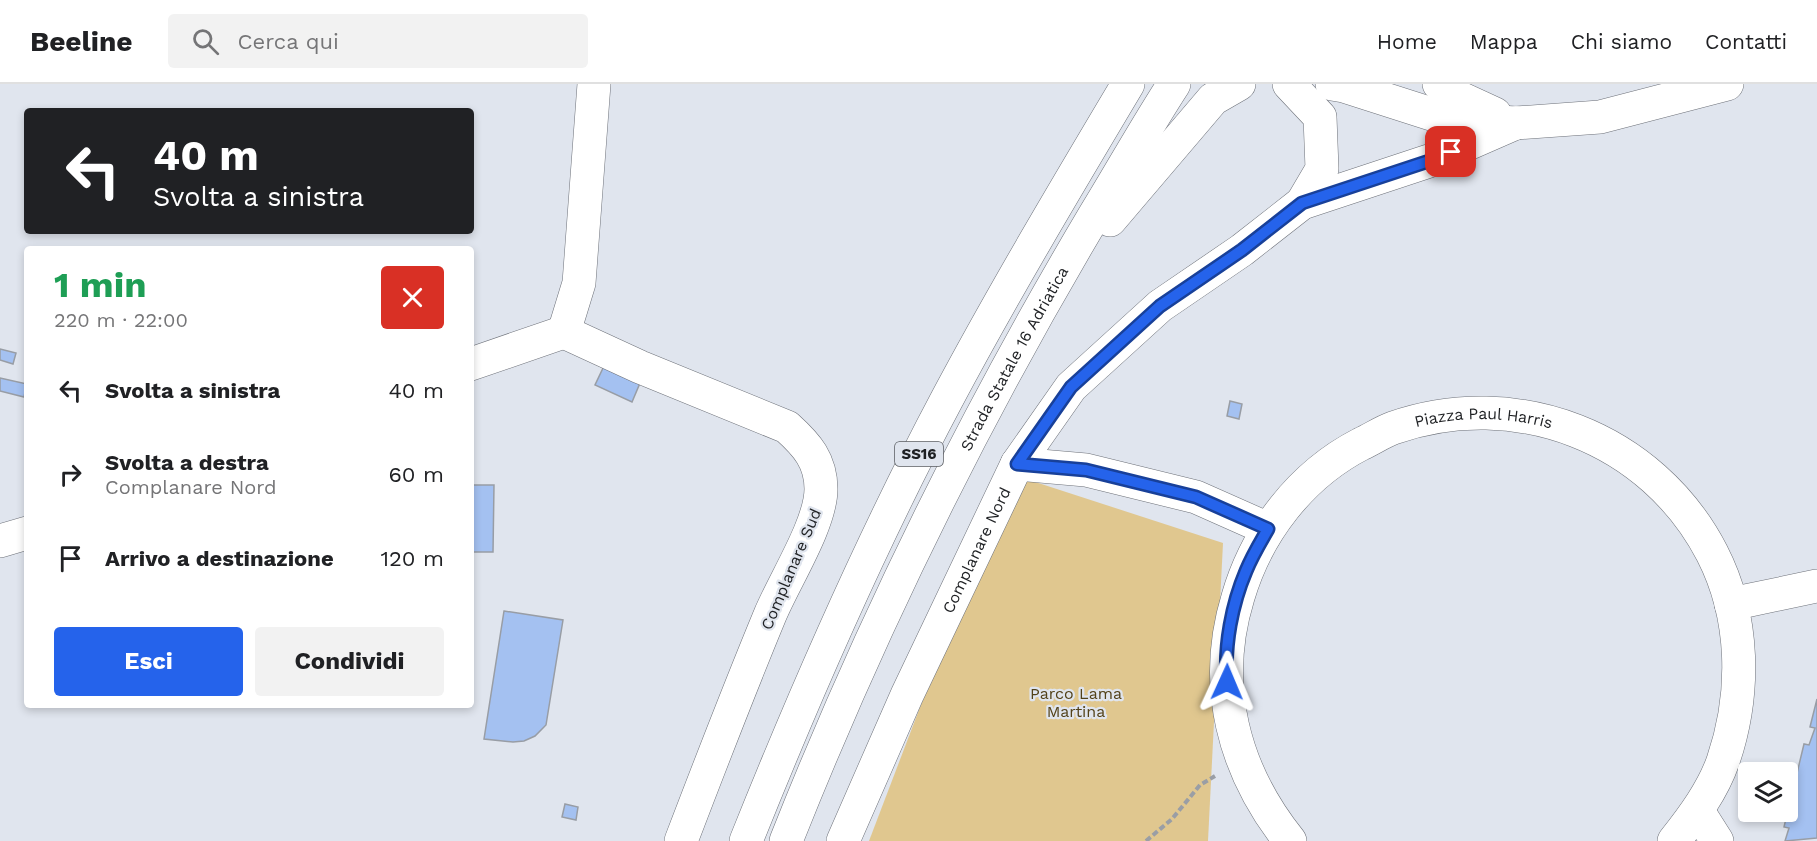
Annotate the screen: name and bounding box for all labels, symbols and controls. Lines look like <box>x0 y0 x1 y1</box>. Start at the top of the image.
search box <box>168 14 588 68</box>
text: Beeline <box>30 25 132 58</box>
icon: search <box>189 25 222 58</box>
text: Cerca qui <box>237 29 339 54</box>
text: Home <box>1377 29 1437 54</box>
text: Mappa <box>1470 29 1538 54</box>
text: Chi siamo <box>1571 29 1672 54</box>
text: Contatti <box>1705 29 1787 54</box>
pin <box>1425 126 1476 177</box>
text: 40 m <box>153 131 259 180</box>
icon: left <box>54 132 132 210</box>
icon: arrive <box>1434 135 1467 168</box>
text: Svolta a sinistra <box>153 181 364 213</box>
street label: Strada Statale 16 Adriatica <box>956 263 1072 454</box>
text: 1 min <box>54 264 146 306</box>
button: close <box>381 266 444 329</box>
text: 220 m · 22:00 <box>54 308 188 332</box>
icon: left <box>54 374 87 407</box>
text: Svolta a sinistra <box>105 378 280 403</box>
text: 40 m <box>388 378 444 403</box>
street label: Piazza Paul Harris <box>1413 403 1555 432</box>
road number: SS16 <box>895 442 943 466</box>
text: Svolta a destra <box>105 450 269 475</box>
icon: right <box>54 458 87 491</box>
text: 60 m <box>388 462 444 487</box>
text: Complanare Nord <box>105 475 277 499</box>
street label: Complanare Nord <box>938 484 1014 616</box>
street label: Complanare Sud <box>757 506 825 632</box>
icon: arrive <box>54 542 87 575</box>
text: Arrivo a destinazione <box>105 546 334 571</box>
text: 120 m <box>380 546 444 571</box>
button: Esci <box>54 627 243 696</box>
button: Condividi <box>255 627 444 696</box>
position arrow <box>1195 650 1259 714</box>
park label: Parco Lama Martina <box>1030 684 1122 721</box>
map controls <box>1738 762 1798 822</box>
button: layers <box>1738 762 1798 822</box>

